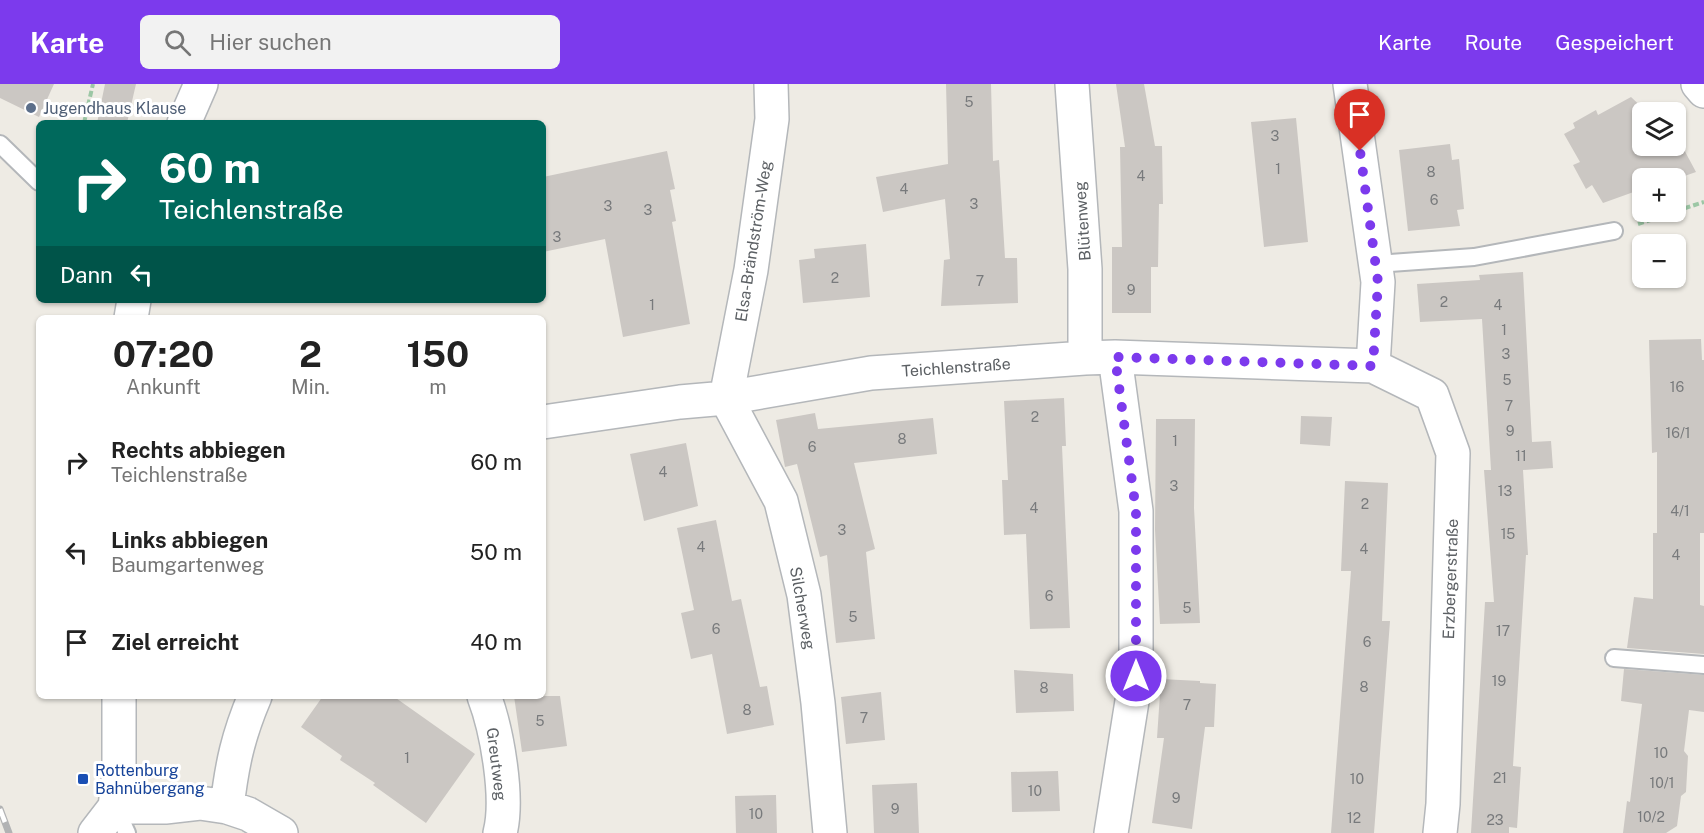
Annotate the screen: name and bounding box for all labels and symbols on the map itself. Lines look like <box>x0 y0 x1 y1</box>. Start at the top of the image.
pin <box>1334 89 1385 151</box>
house number: 5 <box>965 94 974 110</box>
place label: Jugendhaus Klause <box>43 99 186 118</box>
marker: Jugendhaus Klause <box>24 101 38 115</box>
house number: 3 <box>1271 128 1280 144</box>
street label: Elsa-Brändström-Weg <box>731 159 776 323</box>
house number: 1 <box>1275 161 1281 177</box>
house number: 8 <box>1426 164 1436 180</box>
house number: 4 <box>1137 168 1146 184</box>
street label: Blütenweg <box>1070 180 1095 261</box>
house number: 4 <box>900 181 909 197</box>
house number: 6 <box>1430 192 1439 208</box>
house number: 3 <box>970 196 979 212</box>
house number: 3 <box>604 198 613 214</box>
house number: 3 <box>644 202 653 218</box>
house number: 3 <box>553 229 562 245</box>
house number: 2 <box>831 270 839 286</box>
house number: 7 <box>976 273 984 289</box>
house number: 9 <box>1127 282 1136 298</box>
house number: 2 <box>1440 294 1448 310</box>
house number: 1 <box>649 297 655 313</box>
house number: 4 <box>1494 297 1503 313</box>
house number: 1 <box>1501 322 1507 338</box>
house number: 3 <box>1502 346 1511 362</box>
street label: Teichlenstraße <box>901 354 1011 381</box>
house number: 5 <box>1503 372 1512 388</box>
house number: 16 <box>1670 379 1684 395</box>
house number: 7 <box>1505 398 1513 414</box>
house number: 2 <box>1031 409 1039 425</box>
house number: 9 <box>1506 423 1515 439</box>
house number: 16/1 <box>1665 425 1691 441</box>
house number: 8 <box>897 431 907 447</box>
house number: 1 <box>1172 433 1178 449</box>
house number: 6 <box>808 439 817 455</box>
house number: 11 <box>1515 448 1527 464</box>
house number: 4 <box>659 464 668 480</box>
house number: 3 <box>1170 478 1179 494</box>
house number: 13 <box>1498 483 1512 499</box>
house number: 2 <box>1361 496 1369 512</box>
house number: 4 <box>1030 500 1039 516</box>
house number: 4/1 <box>1670 503 1690 519</box>
street label: Erzbergerstraße <box>1439 518 1462 640</box>
house number: 3 <box>838 522 847 538</box>
house number: 15 <box>1501 526 1515 542</box>
house number: 4 <box>697 539 706 555</box>
house number: 4 <box>1360 541 1369 557</box>
house number: 4 <box>1672 547 1681 563</box>
street label: Silcherweg <box>786 565 819 651</box>
house number: 6 <box>1045 588 1054 604</box>
house number: 5 <box>1183 600 1192 616</box>
house number: 5 <box>849 609 858 625</box>
house number: 6 <box>712 621 721 637</box>
house number: 17 <box>1496 623 1510 639</box>
house number: 6 <box>1363 634 1372 650</box>
position arrow <box>1104 644 1168 708</box>
house number: 19 <box>1492 673 1506 689</box>
house number: 8 <box>1359 679 1369 695</box>
house number: 8 <box>1039 680 1049 696</box>
house number: 7 <box>1183 697 1191 713</box>
house number: 8 <box>742 702 752 718</box>
house number: 7 <box>860 710 868 726</box>
house number: 5 <box>536 713 545 729</box>
street label: Greutweg <box>483 726 510 802</box>
house number: 10 <box>1654 745 1668 761</box>
house number: 1 <box>404 750 410 766</box>
place label: Rottenburg Bahnübergang <box>95 761 205 798</box>
house number: 21 <box>1493 770 1507 786</box>
house number: 10 <box>1350 771 1364 787</box>
marker: Rottenburg Bahnübergang <box>76 772 90 786</box>
house number: 10/1 <box>1650 775 1674 791</box>
house number: 10 <box>1028 783 1042 799</box>
house number: 9 <box>1172 790 1181 806</box>
house number: 9 <box>891 801 900 817</box>
house number: 10 <box>749 806 763 822</box>
house number: 10/2 <box>1637 809 1665 825</box>
house number: 12 <box>1347 810 1361 826</box>
house number: 23 <box>1486 812 1504 828</box>

